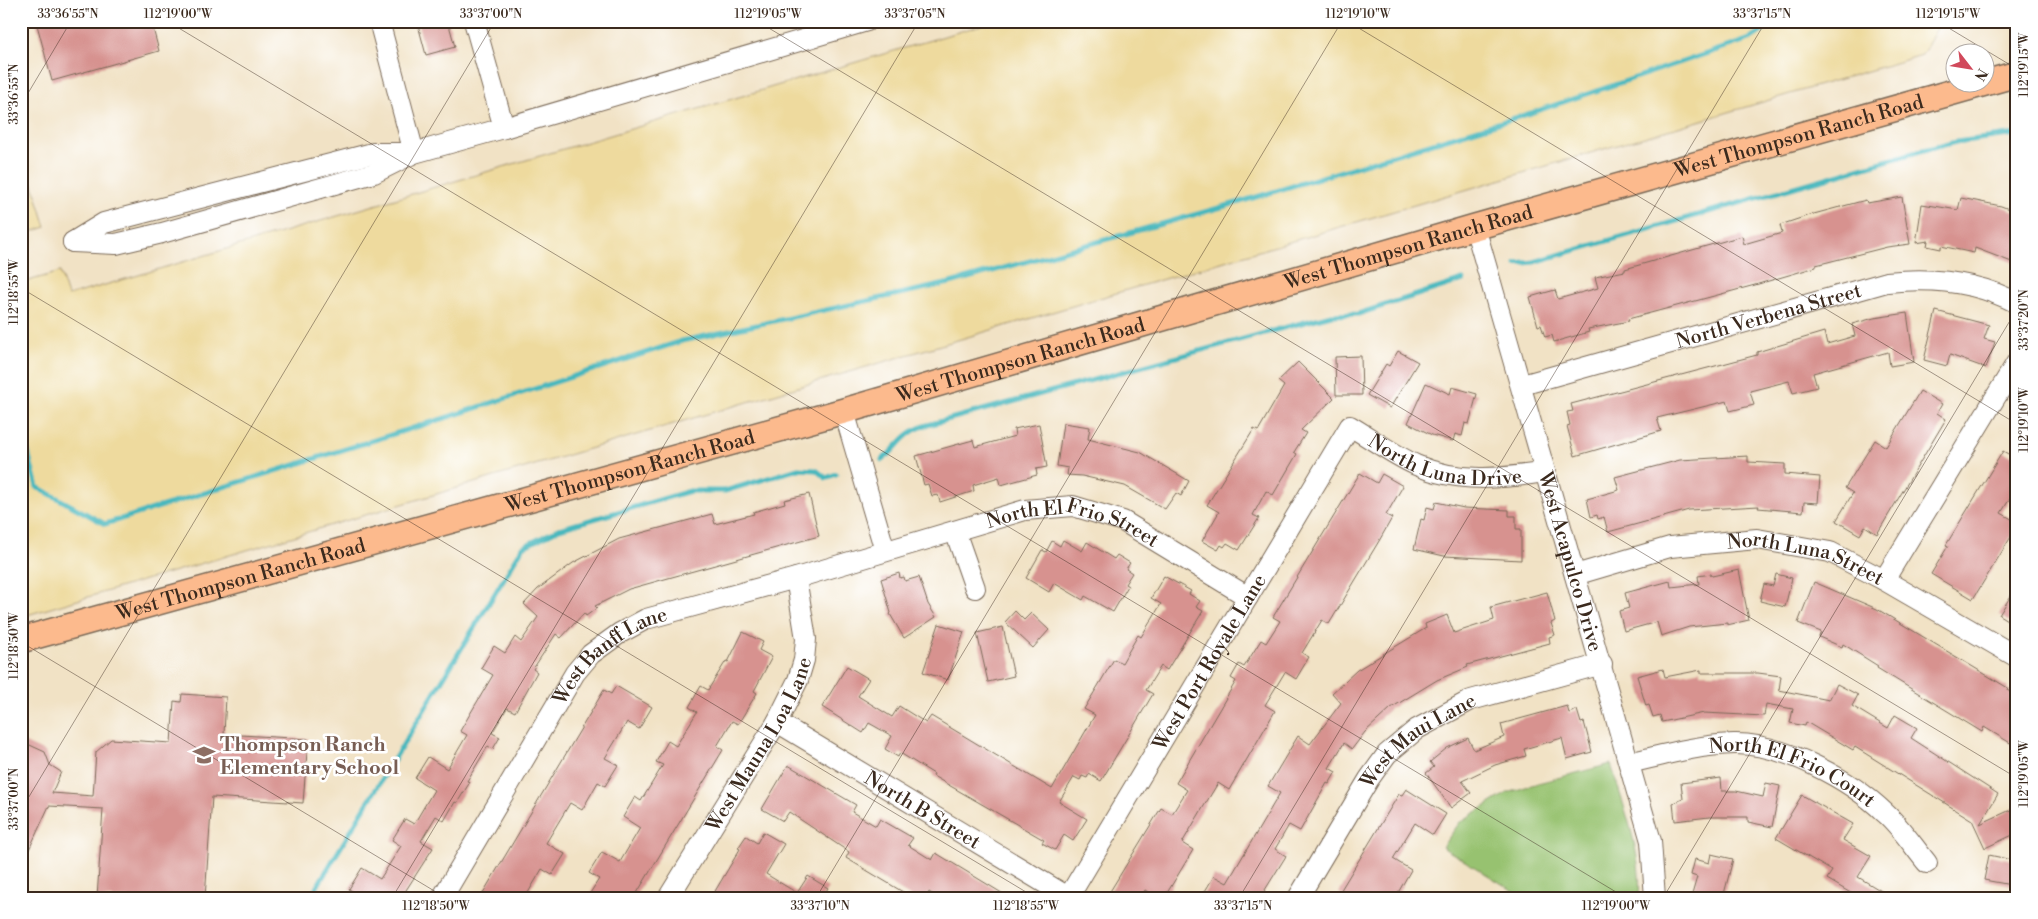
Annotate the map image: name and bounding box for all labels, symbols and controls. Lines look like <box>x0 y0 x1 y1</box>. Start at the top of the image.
text: 33°36'55"N <box>37 7 99 22</box>
text: 112°19'00"W <box>144 7 213 22</box>
text: 33°37'00"N <box>460 7 522 22</box>
text: 112°19'05"W <box>734 7 803 22</box>
text: 33°37'05"N <box>885 7 946 22</box>
text: 112°19'10"W <box>1325 7 1392 22</box>
text: 33°37'15"N <box>1733 7 1791 22</box>
text: 112°19'15"W <box>1916 7 1981 22</box>
text: 112°19'15"W <box>2017 32 2032 97</box>
north arrow <box>1946 42 1996 92</box>
text: 33°36'55"N <box>7 63 22 125</box>
text: N <box>1970 65 1991 84</box>
street label: West Thompson Ranch Road <box>1671 90 1927 184</box>
street label: West Thompson Ranch Road <box>1280 200 1537 296</box>
text: 112°18'55"W <box>7 258 22 325</box>
street label: North Verbena Street <box>1673 279 1864 355</box>
text: 33°37'20"N <box>2017 289 2032 351</box>
street label: West Thompson Ranch Road <box>893 313 1149 409</box>
text: 112°19'10"W <box>2017 386 2032 453</box>
street label: West Thompson Ranch Road <box>502 425 758 519</box>
street label: North Luna Drive <box>1363 429 1523 492</box>
street label: West Acapulco Drive <box>1532 468 1607 655</box>
street label: North El Frio Street <box>983 494 1163 554</box>
street label: North Luna Street <box>1726 527 1888 592</box>
street label: West Thompson Ranch Road <box>113 534 369 627</box>
street label: West Port Royale Lane <box>1148 570 1273 756</box>
street label: West Banff Lane <box>548 603 670 710</box>
text: 112°18'50"W <box>7 611 22 680</box>
street label: West Mauna Loa Lane <box>701 654 818 838</box>
street label: West Maui Lane <box>1355 689 1481 794</box>
place label: Thompson Ranch Elementary School <box>220 733 399 781</box>
street label: North El Frio Court <box>1708 733 1880 813</box>
text: 112°19'05"W <box>2017 739 2032 808</box>
school or university icon: Thompson Ranch Elementary School <box>191 742 217 768</box>
street label: North B Street <box>859 766 984 855</box>
text: 33°37'00"N <box>7 768 22 830</box>
text: 112°18'50"W <box>402 899 471 914</box>
text: 33°37'10"N <box>790 899 850 914</box>
text: 112°18'55"W <box>993 899 1060 914</box>
text: 33°37'15"N <box>1214 899 1272 914</box>
text: 112°19'00"W <box>1582 899 1651 914</box>

